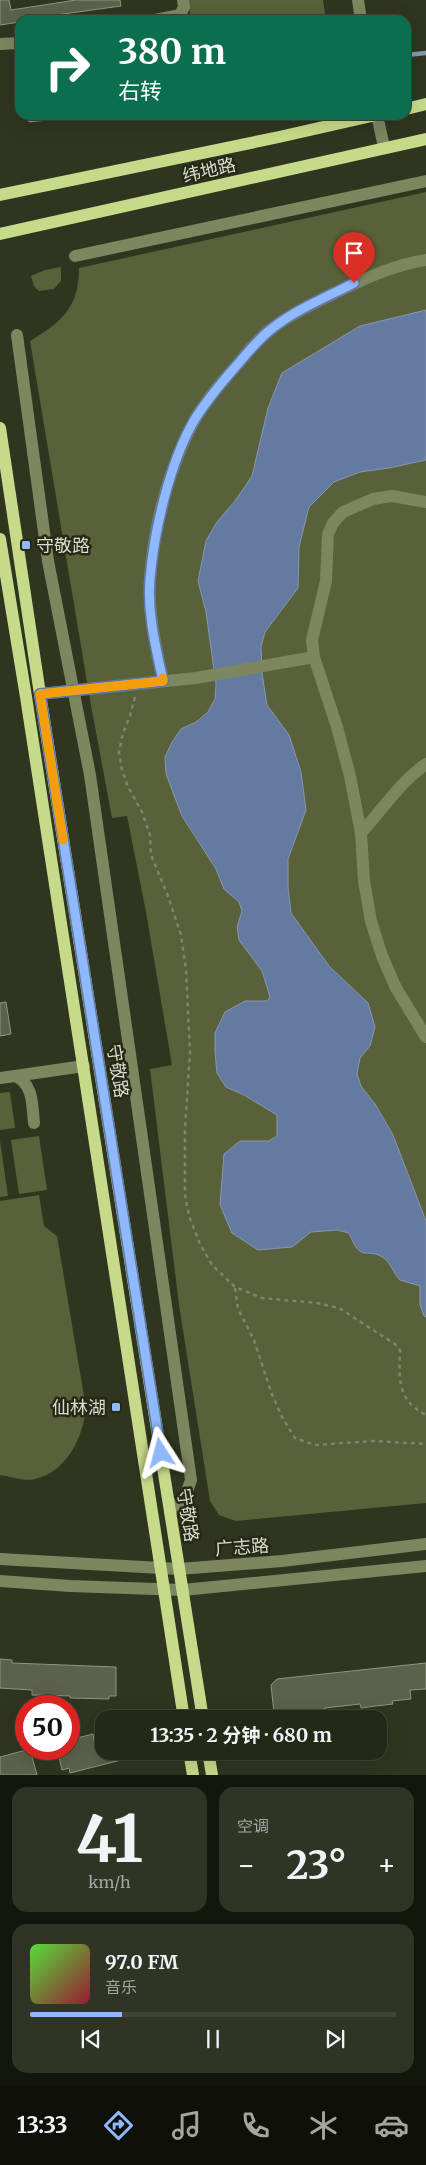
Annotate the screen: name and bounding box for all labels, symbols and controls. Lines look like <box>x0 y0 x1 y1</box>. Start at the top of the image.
text: 380 m <box>118 30 226 74</box>
icon: right <box>35 35 100 100</box>
text: 右转 <box>118 77 162 105</box>
street label: 纬地路 <box>180 153 238 187</box>
pin <box>333 232 375 283</box>
icon: arrive <box>340 239 368 267</box>
place label: 守敬路 <box>36 534 90 557</box>
marker: 守敬路 <box>20 539 32 551</box>
street label: 守敬路 <box>102 1043 134 1099</box>
place label: 仙林湖 <box>52 1396 106 1419</box>
marker: 仙林湖 <box>110 1401 122 1413</box>
position arrow <box>134 1426 186 1478</box>
street label: 守敬路 <box>172 1487 204 1543</box>
street label: 广志路 <box>214 1534 270 1560</box>
speed limit sign: 50 <box>15 1695 80 1760</box>
text: 13:35 · 2 分钟 · 680 m <box>150 1723 332 1747</box>
text: 41 <box>76 1798 143 1880</box>
text: 空调 <box>237 1816 269 1836</box>
text: 23° <box>286 1842 347 1889</box>
text: − <box>237 1847 256 1883</box>
text: + <box>377 1847 396 1883</box>
text: km/h <box>88 1872 131 1892</box>
text: 97.0 FM <box>105 1950 178 1974</box>
text: 音乐 <box>105 1977 137 1997</box>
icon: previous <box>77 2025 105 2053</box>
icon: pause <box>199 2025 227 2053</box>
icon: next <box>321 2025 349 2053</box>
icon: directions <box>101 2108 136 2143</box>
icon: music <box>169 2108 204 2143</box>
icon: phone <box>238 2108 273 2143</box>
icon: climate <box>306 2108 341 2143</box>
icon: car <box>374 2108 409 2143</box>
text: 13:33 <box>17 2111 68 2139</box>

